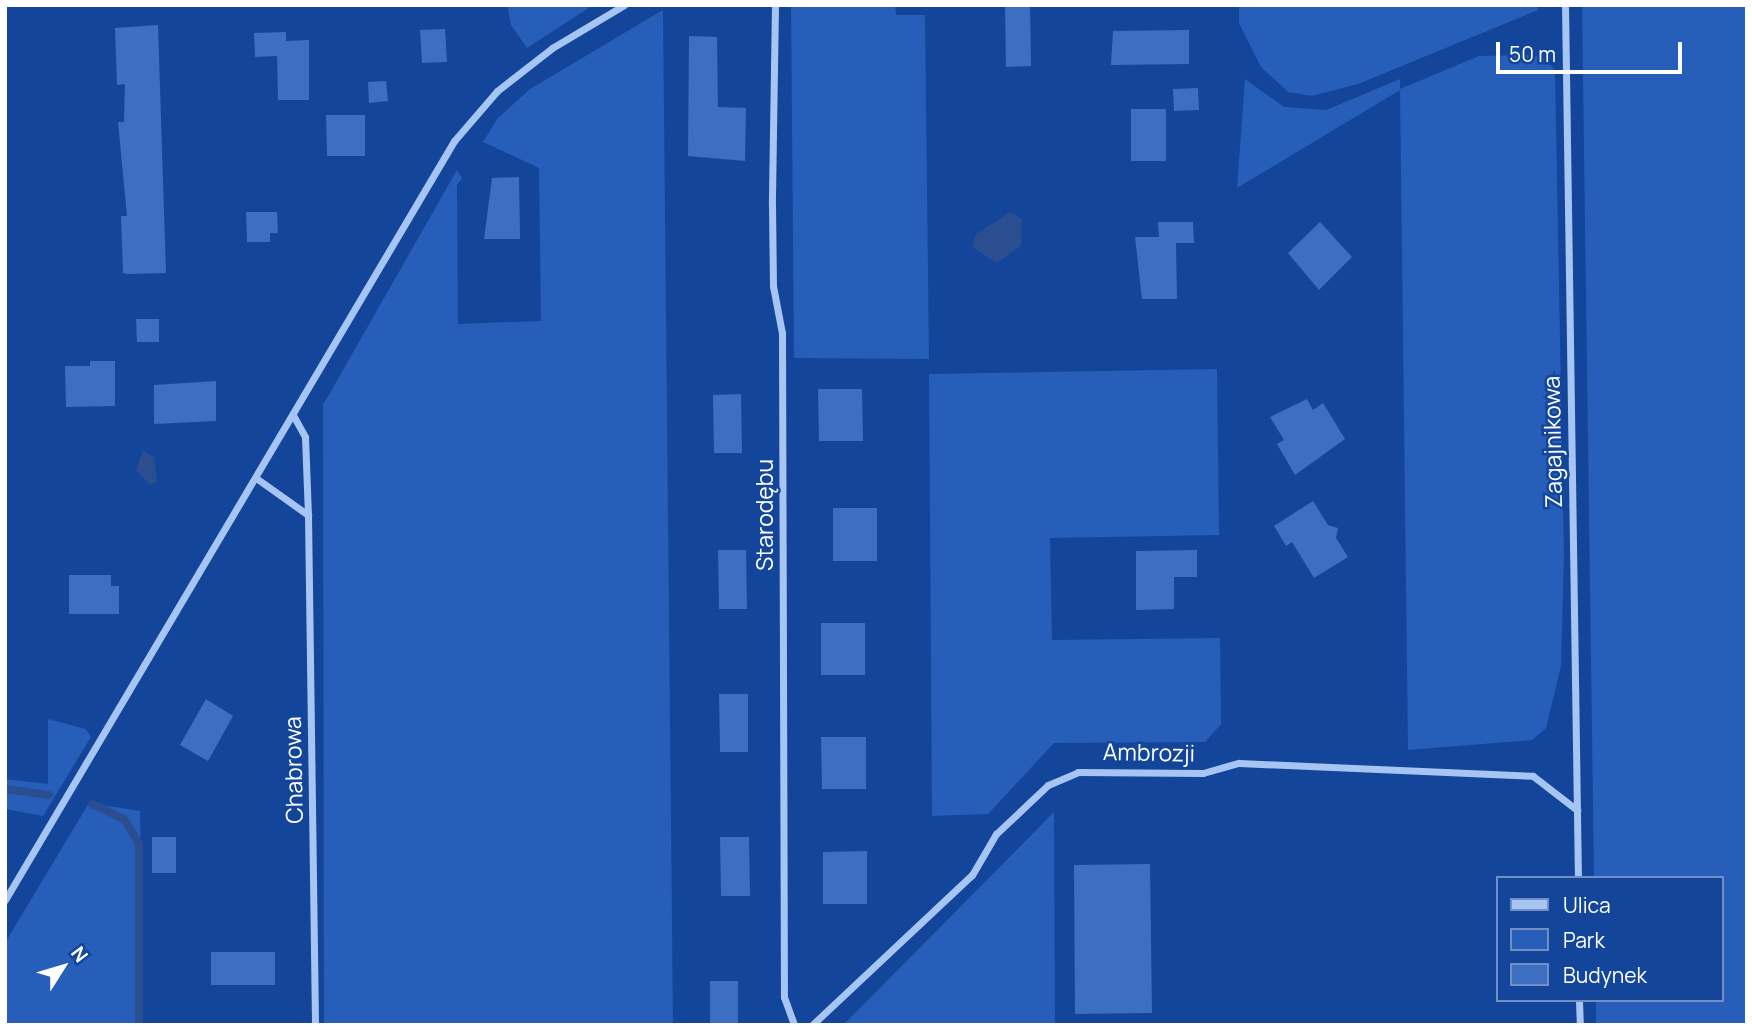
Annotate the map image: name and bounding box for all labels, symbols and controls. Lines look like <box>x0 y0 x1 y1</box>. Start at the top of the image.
scale bar <box>1500 28 1686 72</box>
text: 50 m <box>1509 40 1556 68</box>
street label: Zagajnikowa <box>1537 376 1567 508</box>
street label: Starodębu <box>750 459 778 571</box>
street label: Chabrowa <box>278 716 308 824</box>
street label: Ambrozji <box>1103 737 1195 767</box>
legend <box>1496 876 1724 1002</box>
text: Ulica <box>1563 891 1611 919</box>
text: Park <box>1563 926 1605 954</box>
north arrow <box>28 932 98 1002</box>
text: N <box>65 941 94 968</box>
text: Budynek <box>1563 961 1647 989</box>

